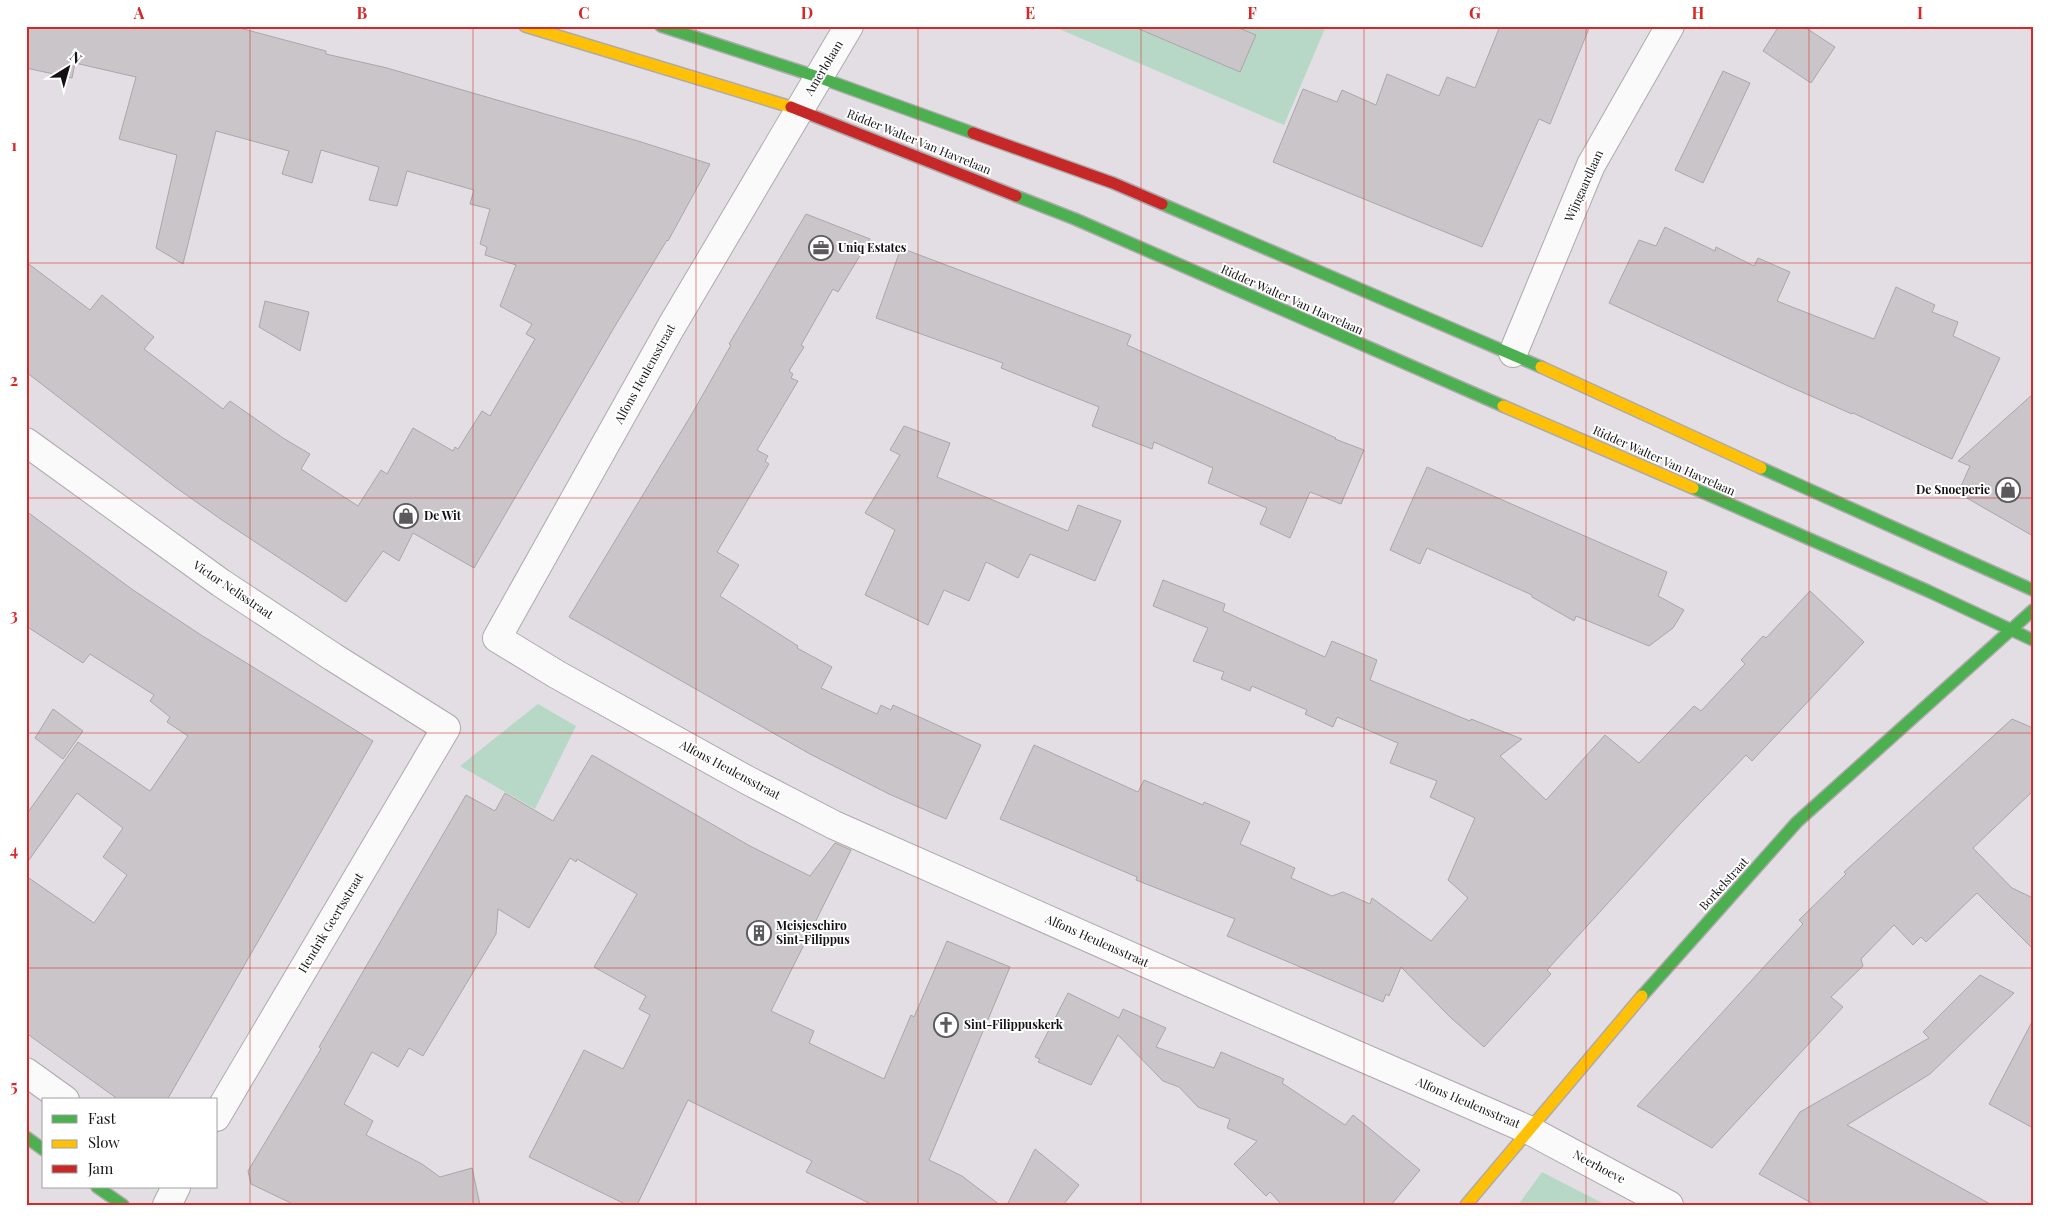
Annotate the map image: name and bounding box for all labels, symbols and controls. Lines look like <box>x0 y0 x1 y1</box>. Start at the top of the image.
text: A <box>133 2 145 23</box>
text: B <box>357 2 368 23</box>
text: C <box>578 2 590 23</box>
text: D <box>801 2 813 23</box>
text: E <box>1025 2 1035 23</box>
text: F <box>1247 2 1257 23</box>
text: G <box>1469 2 1481 23</box>
text: H <box>1692 2 1705 23</box>
text: I <box>1917 2 1923 23</box>
street label: Amerlolaan <box>800 37 846 99</box>
north arrow <box>42 42 92 92</box>
text: N <box>66 47 86 68</box>
street label: Ridder Walter Van Havrelaan <box>845 105 994 177</box>
text: 1 <box>11 134 17 155</box>
street label: Wijngaardlaan <box>1560 147 1606 225</box>
office icon: Uniq Estates <box>808 235 834 261</box>
place label: Uniq Estates <box>838 239 907 255</box>
street label: Ridder Walter Van Havrelaan <box>1219 260 1366 338</box>
street label: Alfons Heulensstraat <box>610 320 679 427</box>
text: 2 <box>10 369 18 390</box>
street label: Ridder Walter Van Havrelaan <box>1591 421 1738 499</box>
shop icon: De Snoeperie <box>1995 477 2021 503</box>
place label: De Snoeperie <box>1916 481 1990 497</box>
shop icon: De Wit <box>393 503 419 529</box>
place label: De Wit <box>424 507 462 523</box>
street label: Victor Nelisstraat <box>190 556 277 622</box>
text: 3 <box>10 604 18 625</box>
street label: Alfons Heulensstraat <box>676 735 784 803</box>
text: 4 <box>10 839 18 860</box>
street label: Borkelstraat <box>1695 853 1752 913</box>
street label: Hendrik Geertsstraat <box>294 869 367 975</box>
street label: Alfons Heulensstraat <box>1042 910 1152 970</box>
place label: Meisjeschiro Sint-Filippus <box>776 917 850 947</box>
building icon: Meisjeschiro Sint-Filippus <box>746 920 772 946</box>
church icon: Sint-Filippuskerk <box>933 1012 959 1038</box>
place label: Sint-Filippuskerk <box>964 1016 1064 1032</box>
street label: Alfons Heulensstraat <box>1413 1072 1524 1132</box>
text: 5 <box>10 1075 18 1096</box>
legend <box>42 1098 218 1188</box>
text: Fast <box>88 1108 117 1128</box>
text: Slow <box>88 1132 120 1152</box>
street label: Neerhoeve <box>1571 1146 1628 1187</box>
text: Jam <box>87 1158 114 1178</box>

